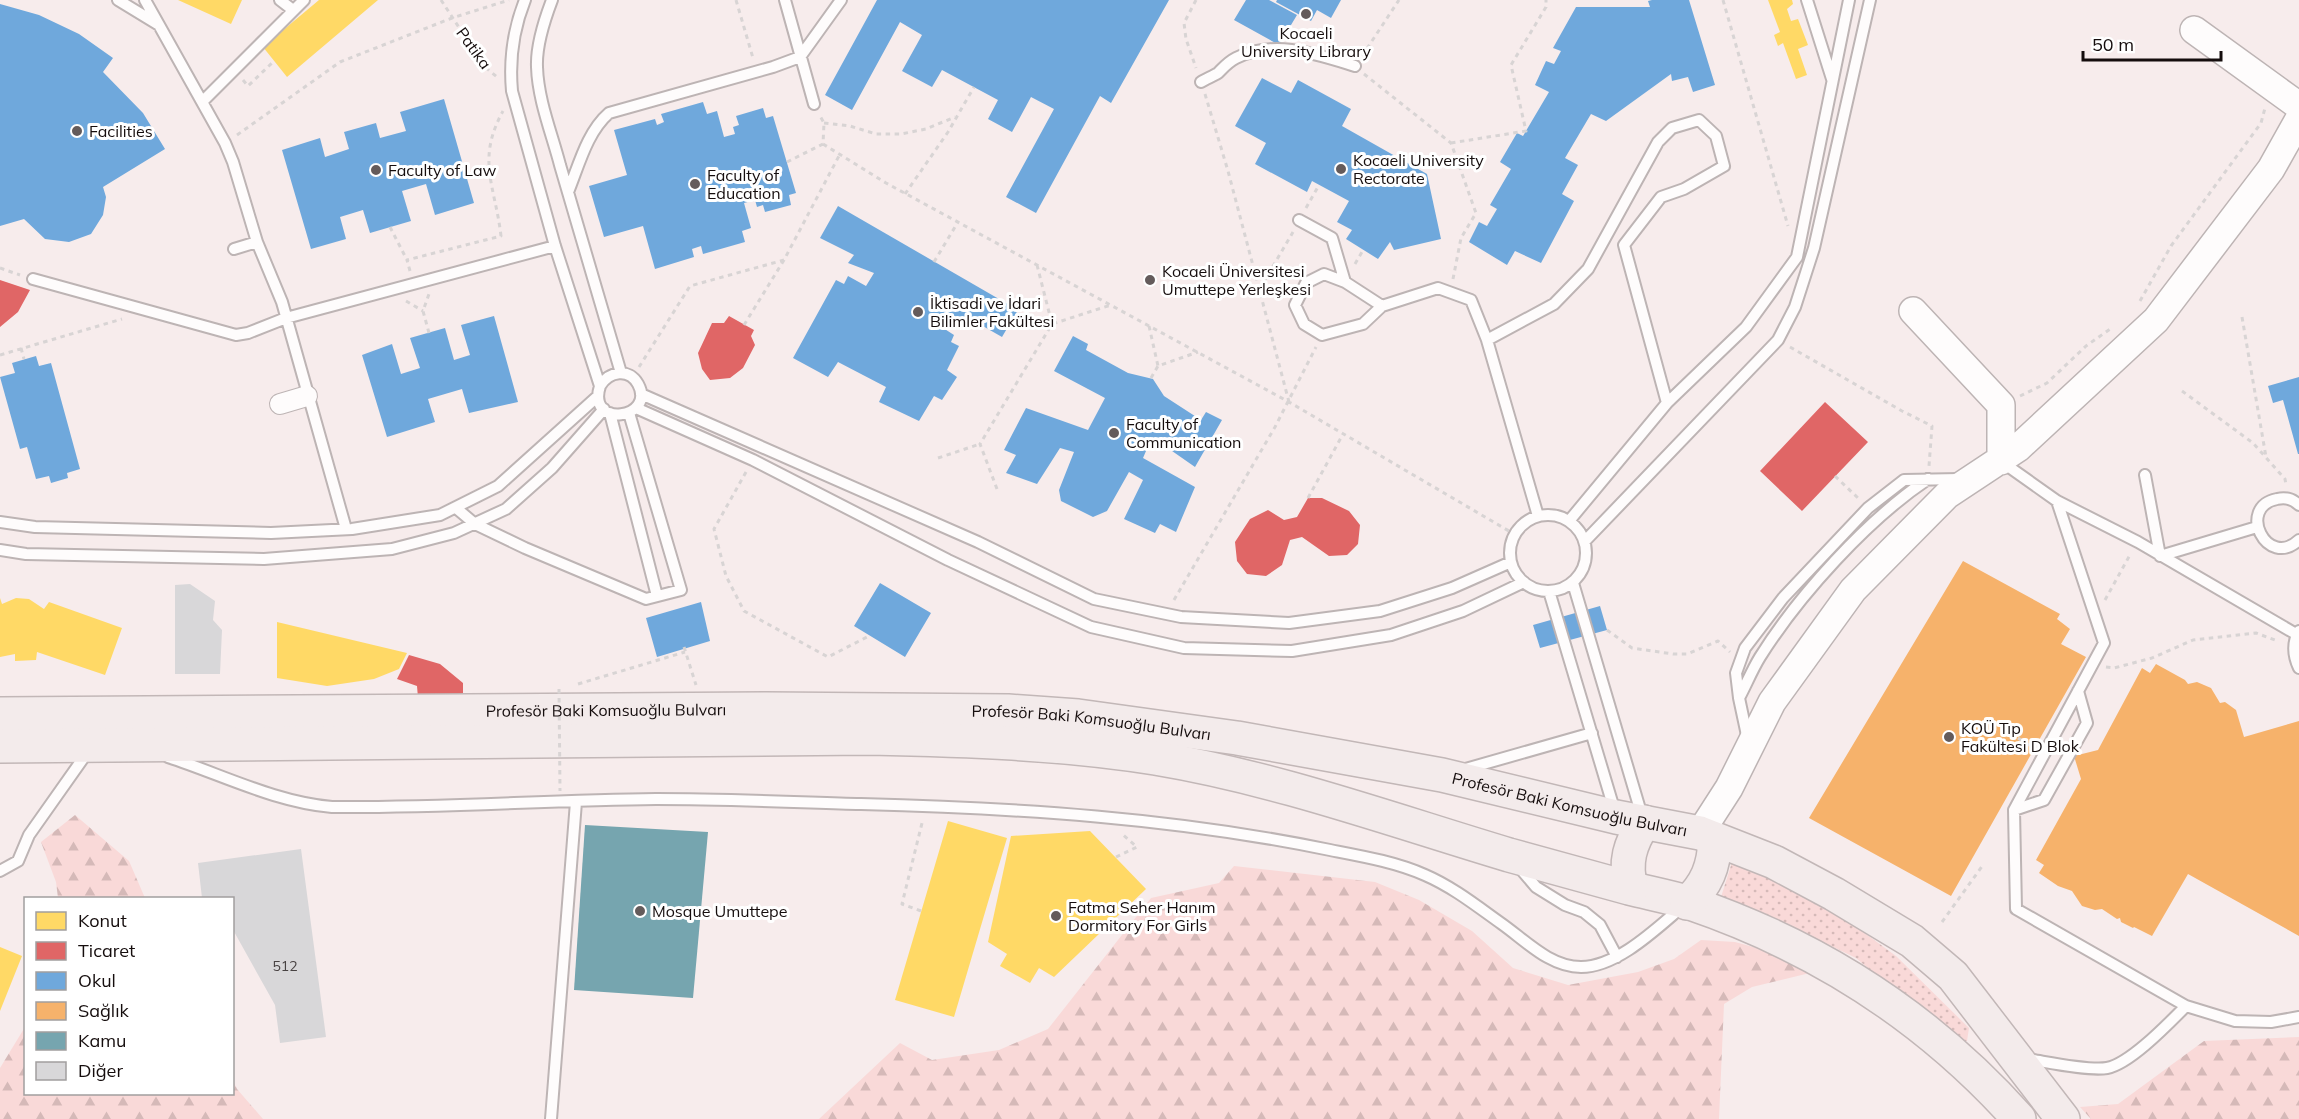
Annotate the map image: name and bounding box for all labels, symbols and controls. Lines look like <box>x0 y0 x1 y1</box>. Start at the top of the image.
marker: Kocaeli University Library <box>1299 7 1313 21</box>
street label: Patika <box>452 23 496 73</box>
place label: Kocaeli University Library <box>1241 23 1372 61</box>
scale bar <box>2083 24 2221 62</box>
text: 50 m <box>2092 33 2134 56</box>
place label: Facilities <box>89 121 153 141</box>
marker: Facilities <box>70 124 84 138</box>
place label: Kocaeli University Rectorate <box>1353 150 1484 188</box>
place label: Faculty of Law <box>388 160 496 180</box>
marker: Kocaeli University Rectorate <box>1334 162 1348 176</box>
marker: Faculty of Law <box>369 163 383 177</box>
place label: Faculty of Education <box>707 165 781 203</box>
marker: Faculty of Education <box>688 177 702 191</box>
place label: Kocaeli Üniversitesi Umuttepe Yerleşkesi <box>1162 261 1311 299</box>
marker: Kocaeli Üniversitesi Umuttepe Yerleşkesi <box>1143 273 1157 287</box>
place label: İktisadi ve İdari Bilimler Fakültesi <box>930 293 1054 331</box>
marker: İktisadi ve İdari Bilimler Fakültesi <box>911 305 925 319</box>
place label: Faculty of Communication <box>1126 414 1241 452</box>
marker: Faculty of Communication <box>1107 426 1121 440</box>
street label: Profesör Baki Komsuoğlu Bulvarı <box>486 699 726 721</box>
street label: Profesör Baki Komsuoğlu Bulvarı <box>972 701 1212 744</box>
place label: KOÜ Tıp Fakültesi D Blok <box>1961 718 2080 756</box>
marker: KOÜ Tıp Fakültesi D Blok <box>1942 730 1956 744</box>
street label: Profesör Baki Komsuoğlu Bulvarı <box>1450 768 1689 840</box>
legend <box>24 897 234 1095</box>
place label: Fatma Seher Hanım Dormitory For Girls <box>1068 897 1216 935</box>
place label: Mosque Umuttepe <box>652 901 787 921</box>
marker: Mosque Umuttepe <box>633 904 647 918</box>
text: Konut <box>78 909 127 932</box>
marker: Fatma Seher Hanım Dormitory For Girls <box>1049 909 1063 923</box>
text: Ticaret <box>78 939 135 962</box>
house number: 512 <box>272 957 298 975</box>
text: Okul <box>78 969 116 992</box>
text: Sağlık <box>78 999 129 1022</box>
text: Kamu <box>78 1029 126 1052</box>
text: Diğer <box>78 1059 123 1082</box>

